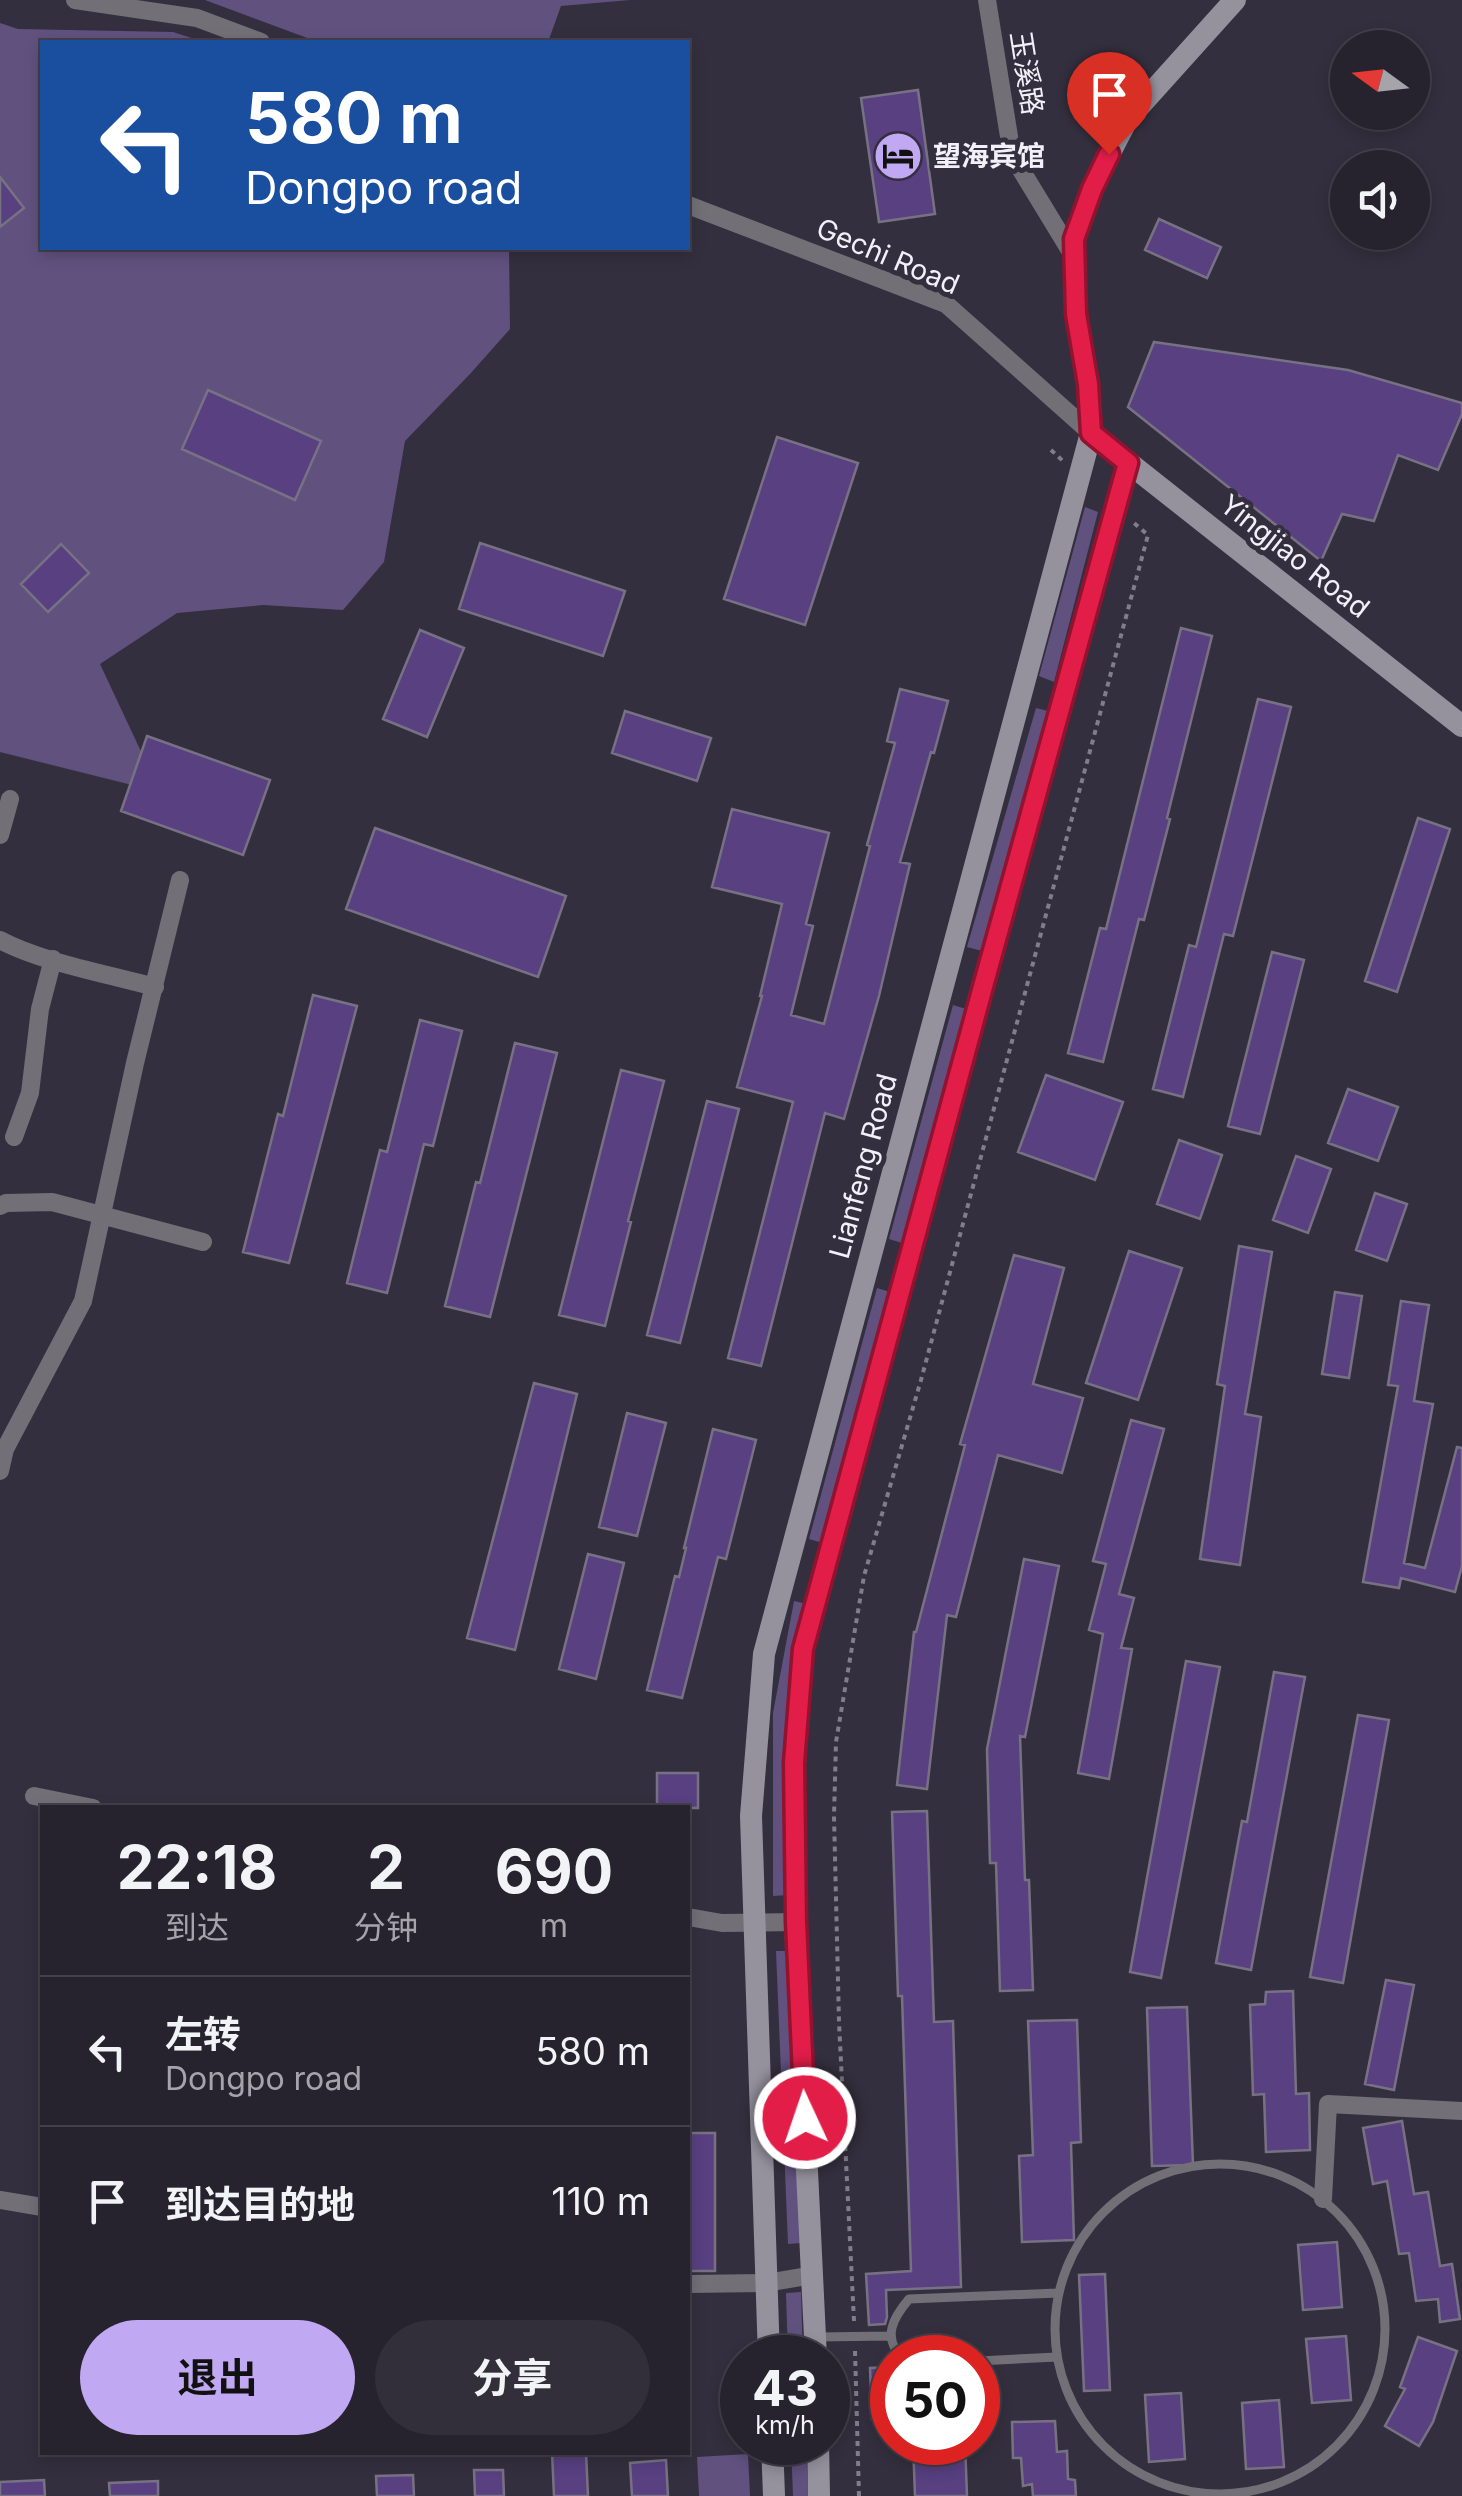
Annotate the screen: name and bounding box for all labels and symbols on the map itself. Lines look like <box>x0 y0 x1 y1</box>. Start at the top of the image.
street label: 玉溪路 <box>1004 29 1050 117</box>
north arrow <box>1330 30 1430 130</box>
pin <box>1067 52 1152 155</box>
hotel icon: 望海宾馆 <box>872 130 924 182</box>
place label: 望海宾馆 <box>933 139 1045 173</box>
street label: Gechi Road <box>811 211 965 301</box>
street label: Yingjiao Road <box>1214 487 1376 625</box>
street label: Lianfeng Road <box>822 1070 904 1262</box>
position arrow <box>753 2066 857 2170</box>
speed limit sign: 50 <box>870 2335 1000 2465</box>

